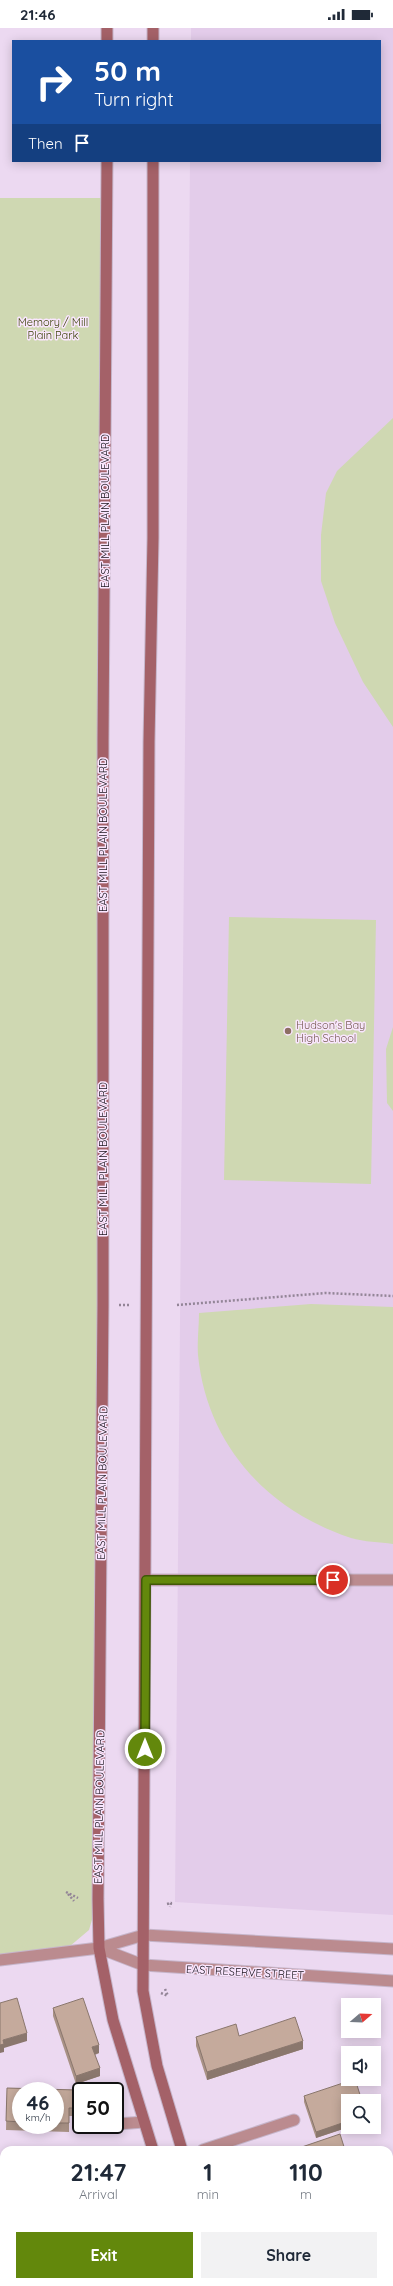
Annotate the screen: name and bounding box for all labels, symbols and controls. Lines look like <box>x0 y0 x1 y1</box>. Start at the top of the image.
text: 21:46 <box>20 5 56 24</box>
text: 50 m <box>94 53 161 88</box>
icon: right <box>28 56 80 108</box>
text: Turn right <box>94 88 174 111</box>
icon: arrive <box>71 132 93 154</box>
text: Then <box>28 134 63 153</box>
park label: Memory / Mill Plain Park <box>18 315 88 342</box>
street label: EAST MILL PLAIN BOULEVARD <box>98 434 112 588</box>
street label: EAST MILL PLAIN BOULEVARD <box>96 758 110 912</box>
place label: Hudson's Bay High School <box>296 1018 365 1045</box>
marker: Hudson's Bay High School <box>283 1026 293 1036</box>
street label: EAST MILL PLAIN BOULEVARD <box>96 1082 110 1236</box>
street label: EAST MILL PLAIN BOULEVARD <box>94 1406 110 1560</box>
pin <box>316 1563 350 1597</box>
icon: arrive <box>322 1569 344 1591</box>
position arrow <box>124 1728 166 1770</box>
street label: EAST MILL PLAIN BOULEVARD <box>91 1730 107 1884</box>
street label: EAST RESERVE STREET <box>186 1962 305 1982</box>
north arrow <box>341 1998 381 2038</box>
map controls <box>341 1998 381 2134</box>
button: sound <box>341 2046 381 2086</box>
speed limit sign: 50 <box>72 2082 124 2134</box>
text: 46 <box>27 2090 49 2115</box>
button: search <box>341 2094 381 2134</box>
text: km/h <box>25 2111 51 2124</box>
text: 21:47 <box>70 2157 126 2187</box>
text: 1 <box>203 2157 213 2187</box>
text: 110 <box>289 2157 323 2187</box>
text: Arrival <box>79 2186 118 2202</box>
text: min <box>197 2186 219 2202</box>
text: m <box>300 2186 312 2202</box>
button: Exit <box>16 2232 193 2278</box>
button: Share <box>201 2232 377 2278</box>

